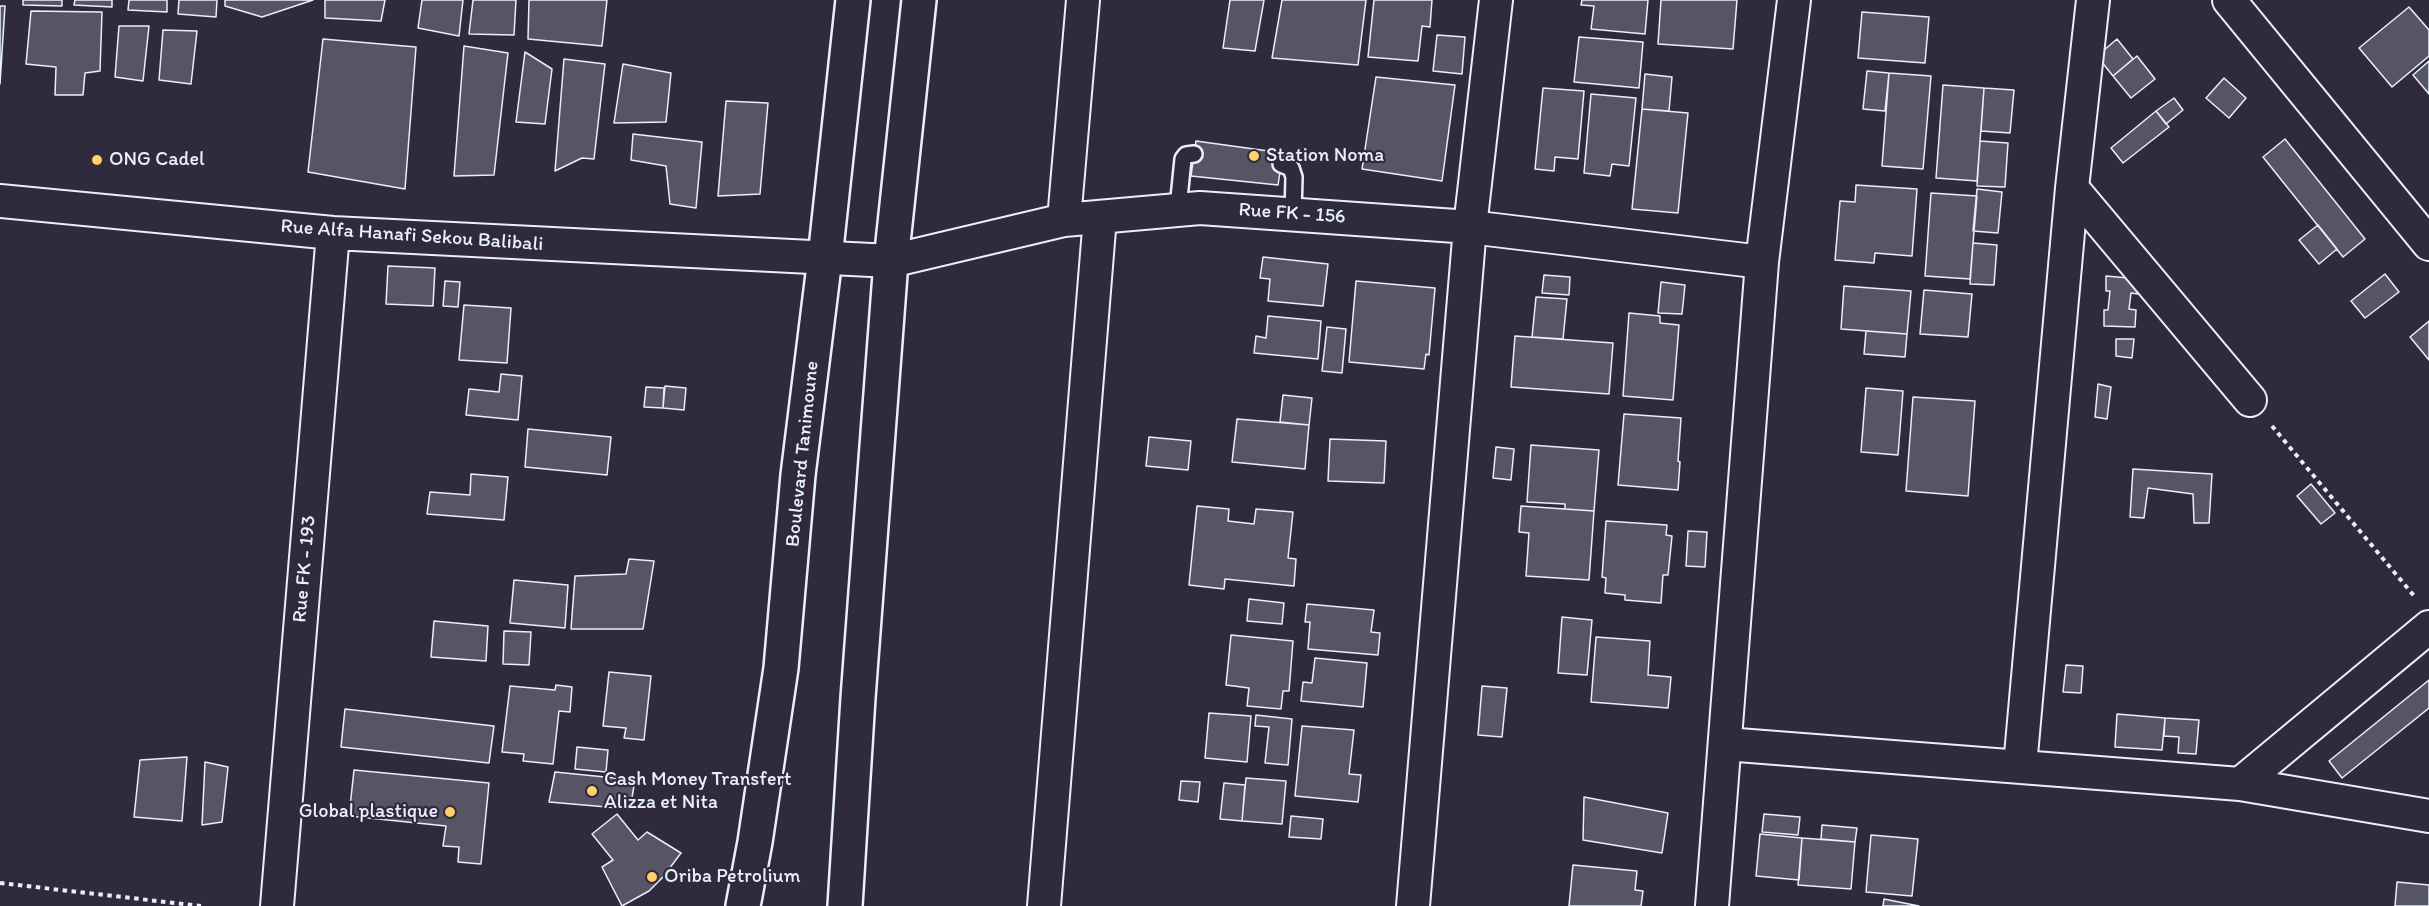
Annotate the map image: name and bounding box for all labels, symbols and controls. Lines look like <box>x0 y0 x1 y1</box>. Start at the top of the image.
place label: Station Noma <box>1266 144 1384 168</box>
place label: ONG Cadel <box>109 148 205 172</box>
marker: Station Noma <box>1247 149 1261 163</box>
marker: ONG Cadel <box>90 153 104 167</box>
street label: Rue FK - 156 <box>1238 198 1346 230</box>
street label: Rue Alfa Hanafi Sekou Balibali <box>280 215 544 257</box>
street label: Boulevard Tanimoune <box>781 360 825 548</box>
street label: Rue FK - 193 <box>288 514 322 624</box>
place label: Cash Money Transfert Alizza et Nita <box>604 768 791 815</box>
marker: Cash Money Transfert Alizza et Nita <box>585 784 599 798</box>
place label: Global plastique <box>299 800 438 824</box>
marker: Global plastique <box>443 805 457 819</box>
place label: Oriba Petrolium <box>664 865 800 889</box>
marker: Oriba Petrolium <box>645 870 659 884</box>

